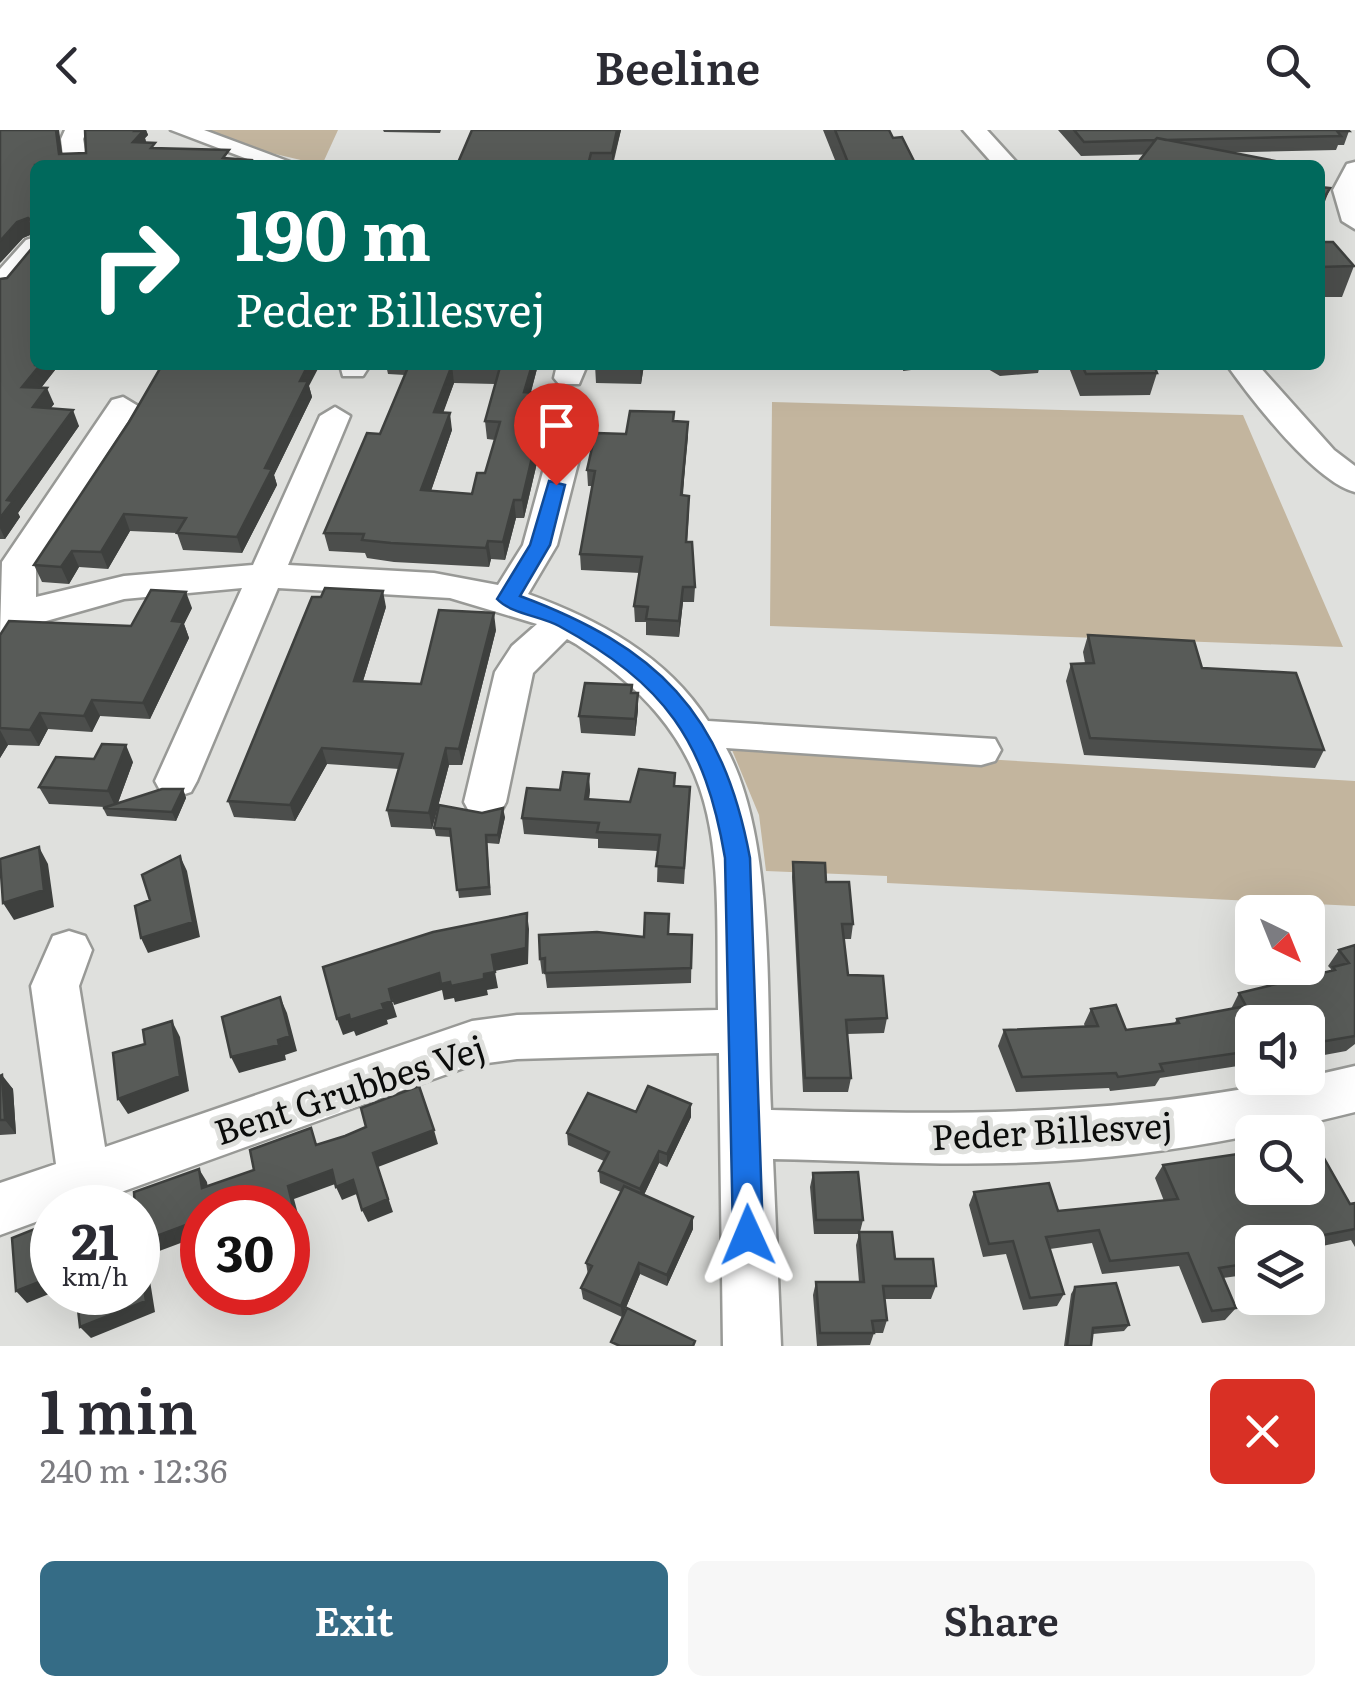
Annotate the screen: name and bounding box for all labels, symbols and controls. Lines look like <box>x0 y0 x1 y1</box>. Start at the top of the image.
text: Beeline <box>595 32 760 99</box>
icon: back <box>40 38 95 93</box>
icon: search <box>1260 38 1315 93</box>
text: 190 m <box>235 179 431 283</box>
icon: right <box>70 200 200 330</box>
text: Peder Billesvej <box>235 274 545 341</box>
pin <box>514 383 599 486</box>
icon: arrive <box>529 398 584 453</box>
north arrow <box>1235 895 1325 985</box>
map controls <box>1235 895 1325 1315</box>
button: sound <box>1235 1005 1325 1095</box>
street label: Bent Grubbes Vej <box>207 1020 491 1156</box>
street label: Peder Billesvej <box>930 1097 1174 1161</box>
button: search <box>1235 1115 1325 1205</box>
position arrow <box>696 1183 800 1287</box>
speed limit sign: 30 <box>180 1185 310 1315</box>
text: 21 <box>71 1201 119 1275</box>
button: layers <box>1235 1225 1325 1315</box>
text: km/h <box>62 1257 128 1294</box>
text: 1 min <box>40 1363 198 1452</box>
button: close <box>1210 1379 1315 1484</box>
text: 240 m · 12:36 <box>40 1445 227 1493</box>
button: Exit <box>40 1561 668 1676</box>
button: Share <box>688 1561 1315 1676</box>

